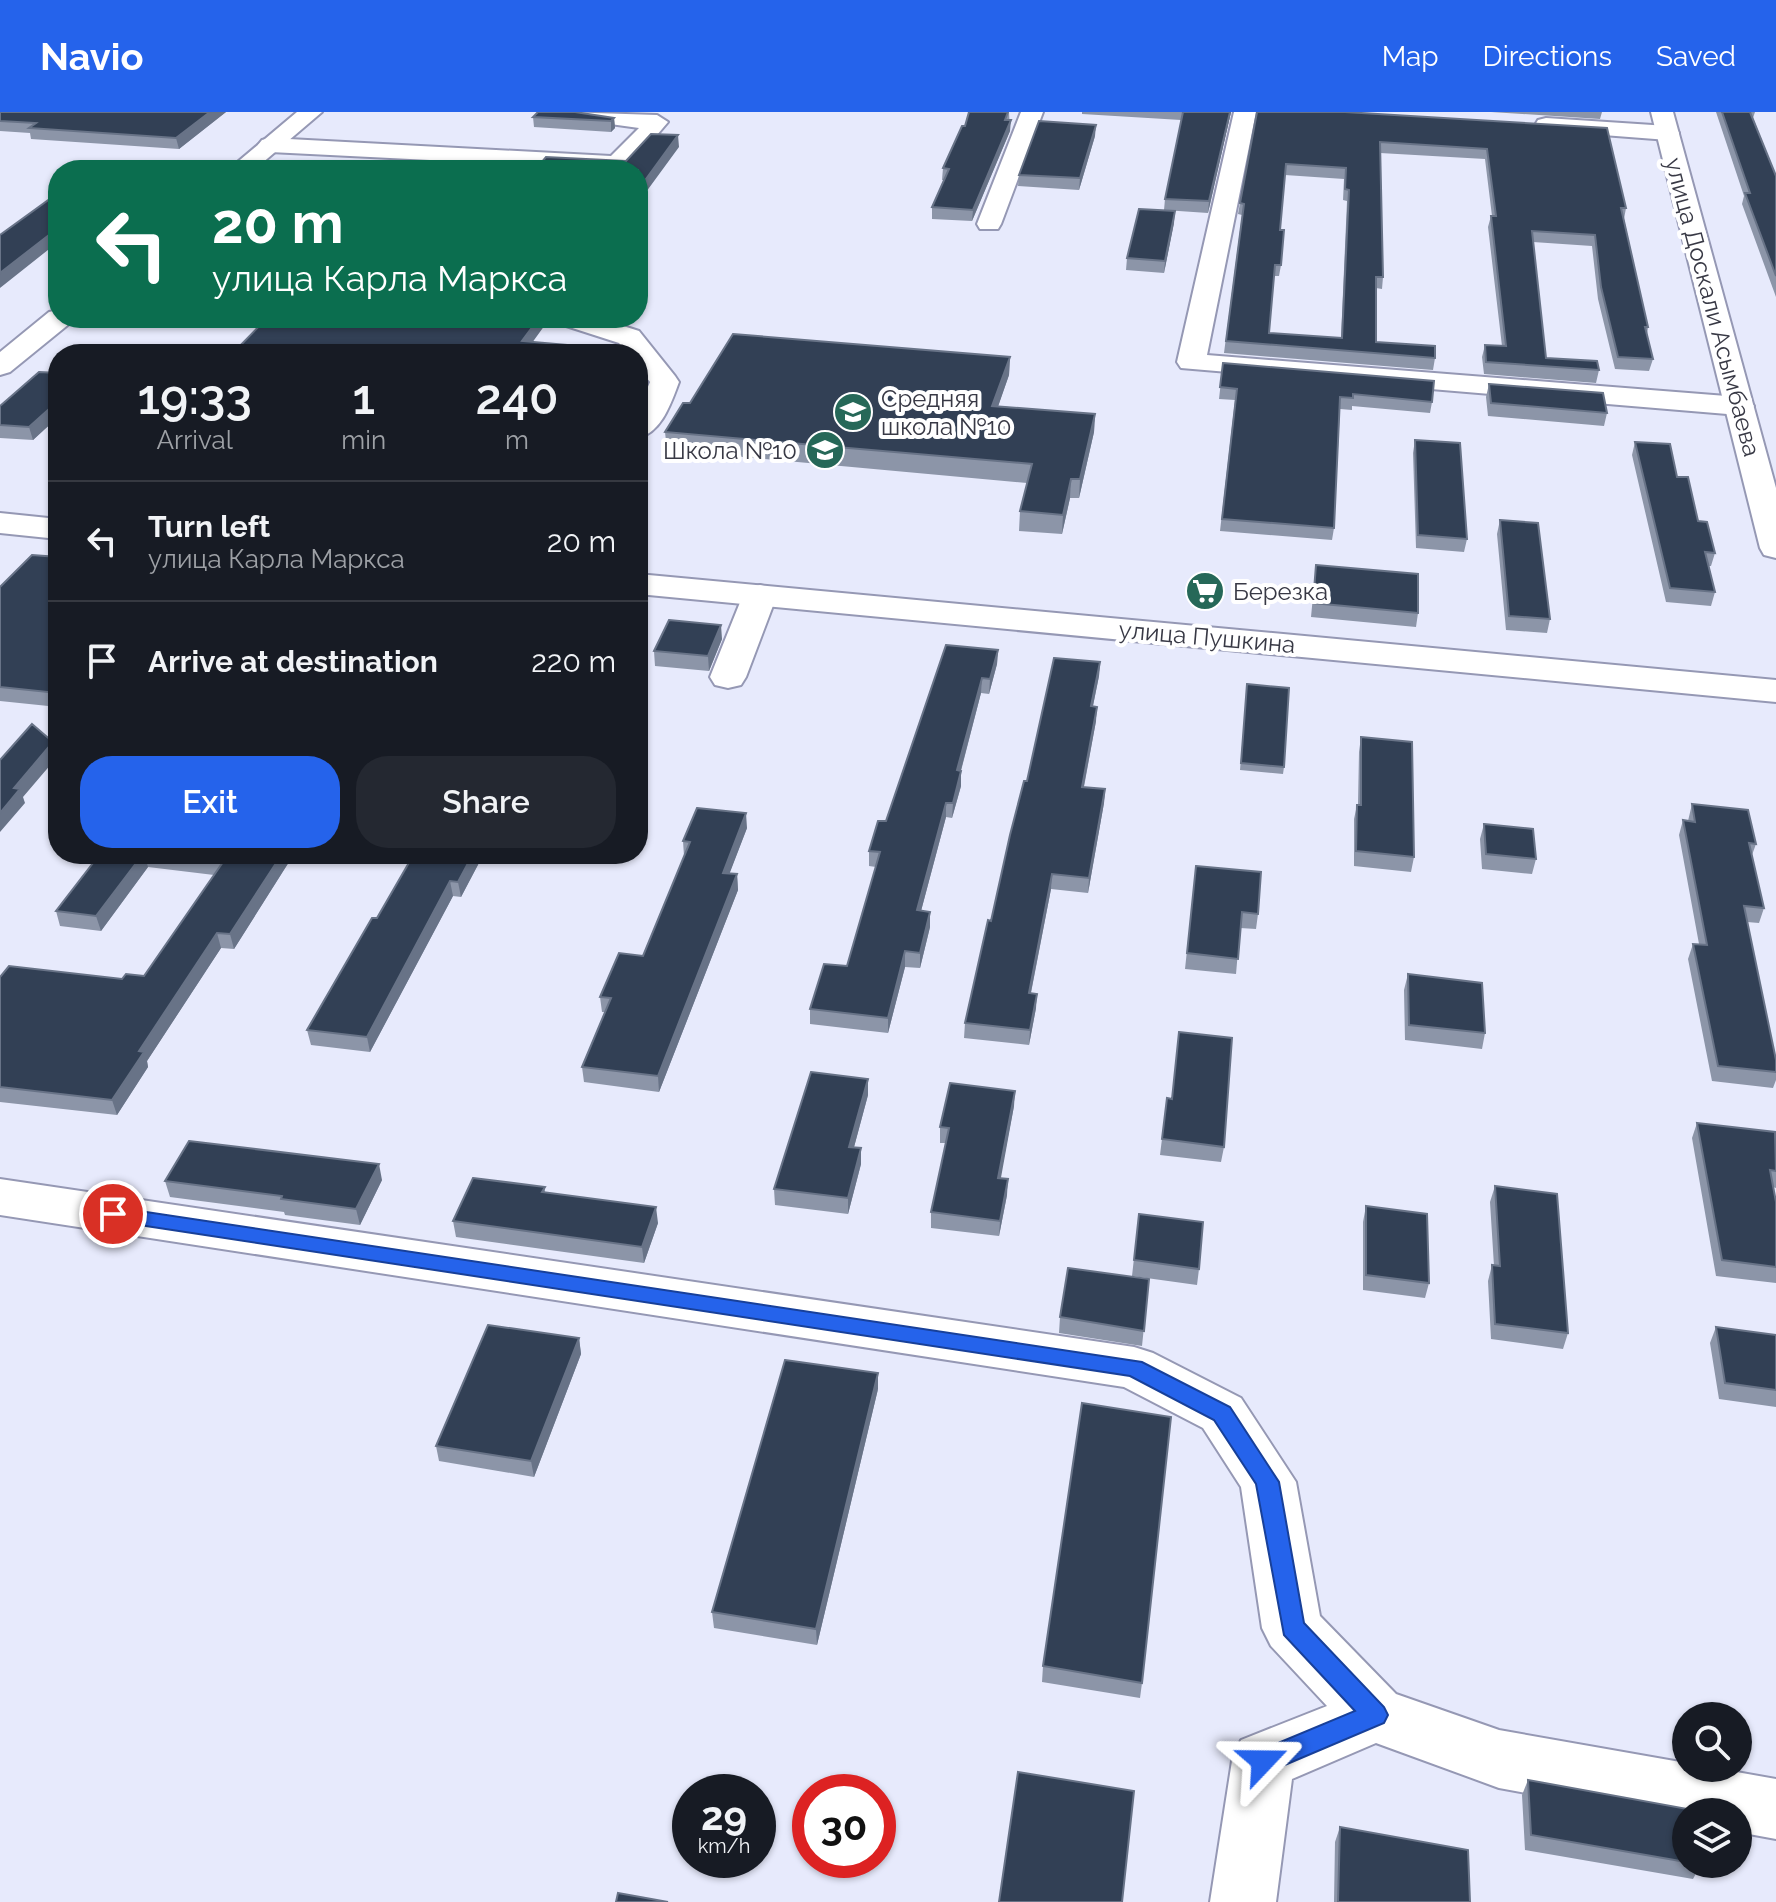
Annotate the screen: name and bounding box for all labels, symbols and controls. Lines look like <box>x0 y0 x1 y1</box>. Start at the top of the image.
text: Navio <box>40 34 143 79</box>
text: Map <box>1382 40 1439 73</box>
text: Directions <box>1483 40 1612 73</box>
text: Saved <box>1656 40 1736 73</box>
street label: улица Доскали Асымбаева <box>1659 154 1767 460</box>
text: 20 m <box>212 190 344 256</box>
icon: left <box>80 192 184 296</box>
text: улица Карла Маркса <box>212 257 567 299</box>
text: 19:33 <box>138 369 252 425</box>
text: 1 <box>352 369 375 425</box>
text: 240 <box>476 369 558 425</box>
place label: Средняя школа №10 <box>881 384 1011 441</box>
school or university icon: Средняя школа №10 <box>832 391 874 433</box>
text: Arrival <box>157 425 233 455</box>
text: min <box>341 425 386 455</box>
text: m <box>505 425 529 455</box>
school or university icon: Школа №10 <box>804 429 846 471</box>
place label: Школа №10 <box>663 436 797 465</box>
text: Turn left <box>148 509 270 544</box>
icon: left <box>80 519 124 563</box>
text: 20 m <box>547 524 616 559</box>
text: улица Карла Маркса <box>148 544 405 574</box>
supermarket icon: Березка <box>1184 570 1226 612</box>
place label: Березка <box>1233 577 1328 606</box>
street label: улица Пушкина <box>1118 615 1296 659</box>
icon: arrive <box>80 639 124 683</box>
text: Arrive at destination <box>148 644 438 679</box>
text: 220 m <box>531 644 616 679</box>
button: Exit <box>80 756 340 848</box>
button: Share <box>356 756 616 848</box>
pin <box>79 1180 147 1248</box>
icon: arrive <box>91 1192 135 1236</box>
map controls <box>1672 1702 1752 1878</box>
button: search <box>1672 1702 1752 1782</box>
position arrow <box>1221 1719 1305 1803</box>
speed limit sign: 30 <box>792 1774 896 1878</box>
text: 29 <box>701 1792 747 1839</box>
button: layers <box>1672 1798 1752 1878</box>
text: km/h <box>698 1834 750 1858</box>

